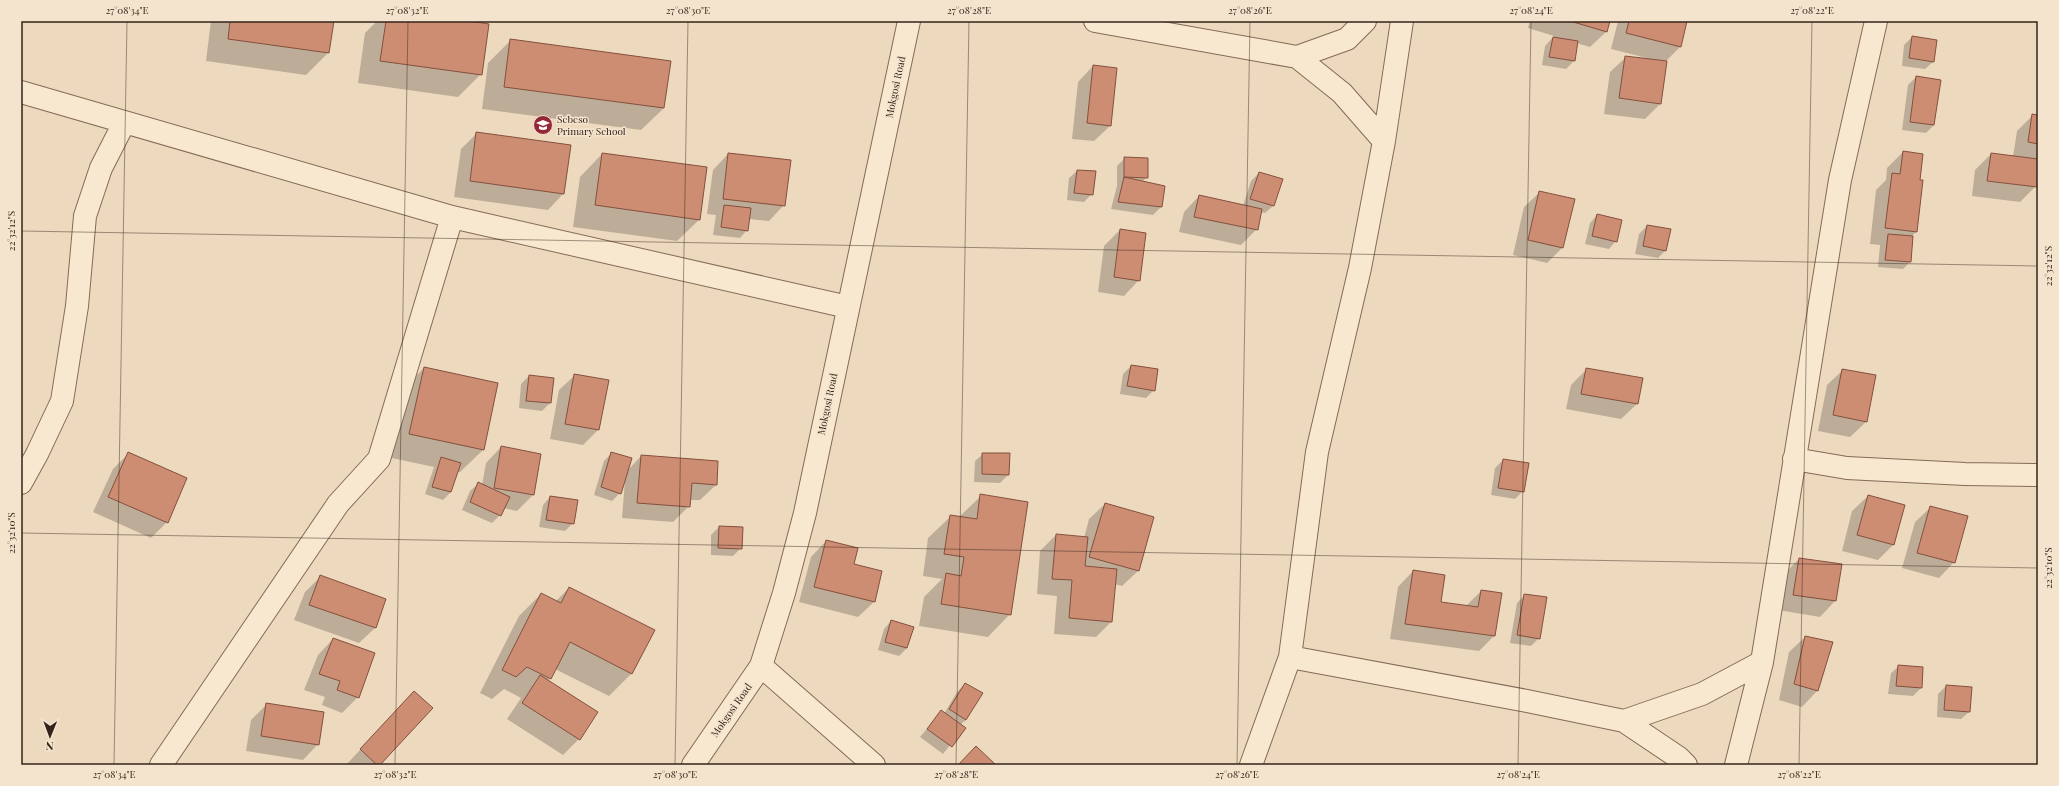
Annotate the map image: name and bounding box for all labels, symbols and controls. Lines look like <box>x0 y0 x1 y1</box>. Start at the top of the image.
text: 27°08'34"E <box>105 3 149 17</box>
text: 27°08'32"E <box>385 3 429 17</box>
text: 27°08'30"E <box>666 3 710 17</box>
text: 27°08'28"E <box>947 3 991 17</box>
text: 27°08'26"E <box>1228 3 1272 17</box>
text: 27°08'24"E <box>1509 3 1553 17</box>
text: 27°08'22"E <box>1790 3 1834 17</box>
street label: Mokgosi Road <box>882 55 908 119</box>
place label: Sebeso Primary School <box>557 112 626 138</box>
school or university icon: Sebeso Primary School <box>532 114 554 136</box>
text: 22°32'12"S <box>4 211 18 251</box>
text: 22°32'12"S <box>2041 246 2055 286</box>
street label: Mokgosi Road <box>814 372 840 436</box>
text: 22°32'10"S <box>4 512 18 554</box>
text: 22°32'10"S <box>2041 547 2055 589</box>
street label: Mokgosi Road <box>707 680 755 740</box>
north arrow <box>30 716 70 756</box>
text: N <box>46 739 54 754</box>
text: 27°08'34"E <box>92 767 136 781</box>
text: 27°08'32"E <box>373 767 417 781</box>
text: 27°08'30"E <box>653 767 697 781</box>
text: 27°08'28"E <box>934 767 978 781</box>
text: 27°08'26"E <box>1215 767 1259 781</box>
text: 27°08'24"E <box>1496 767 1540 781</box>
text: 27°08'22"E <box>1777 767 1821 781</box>

